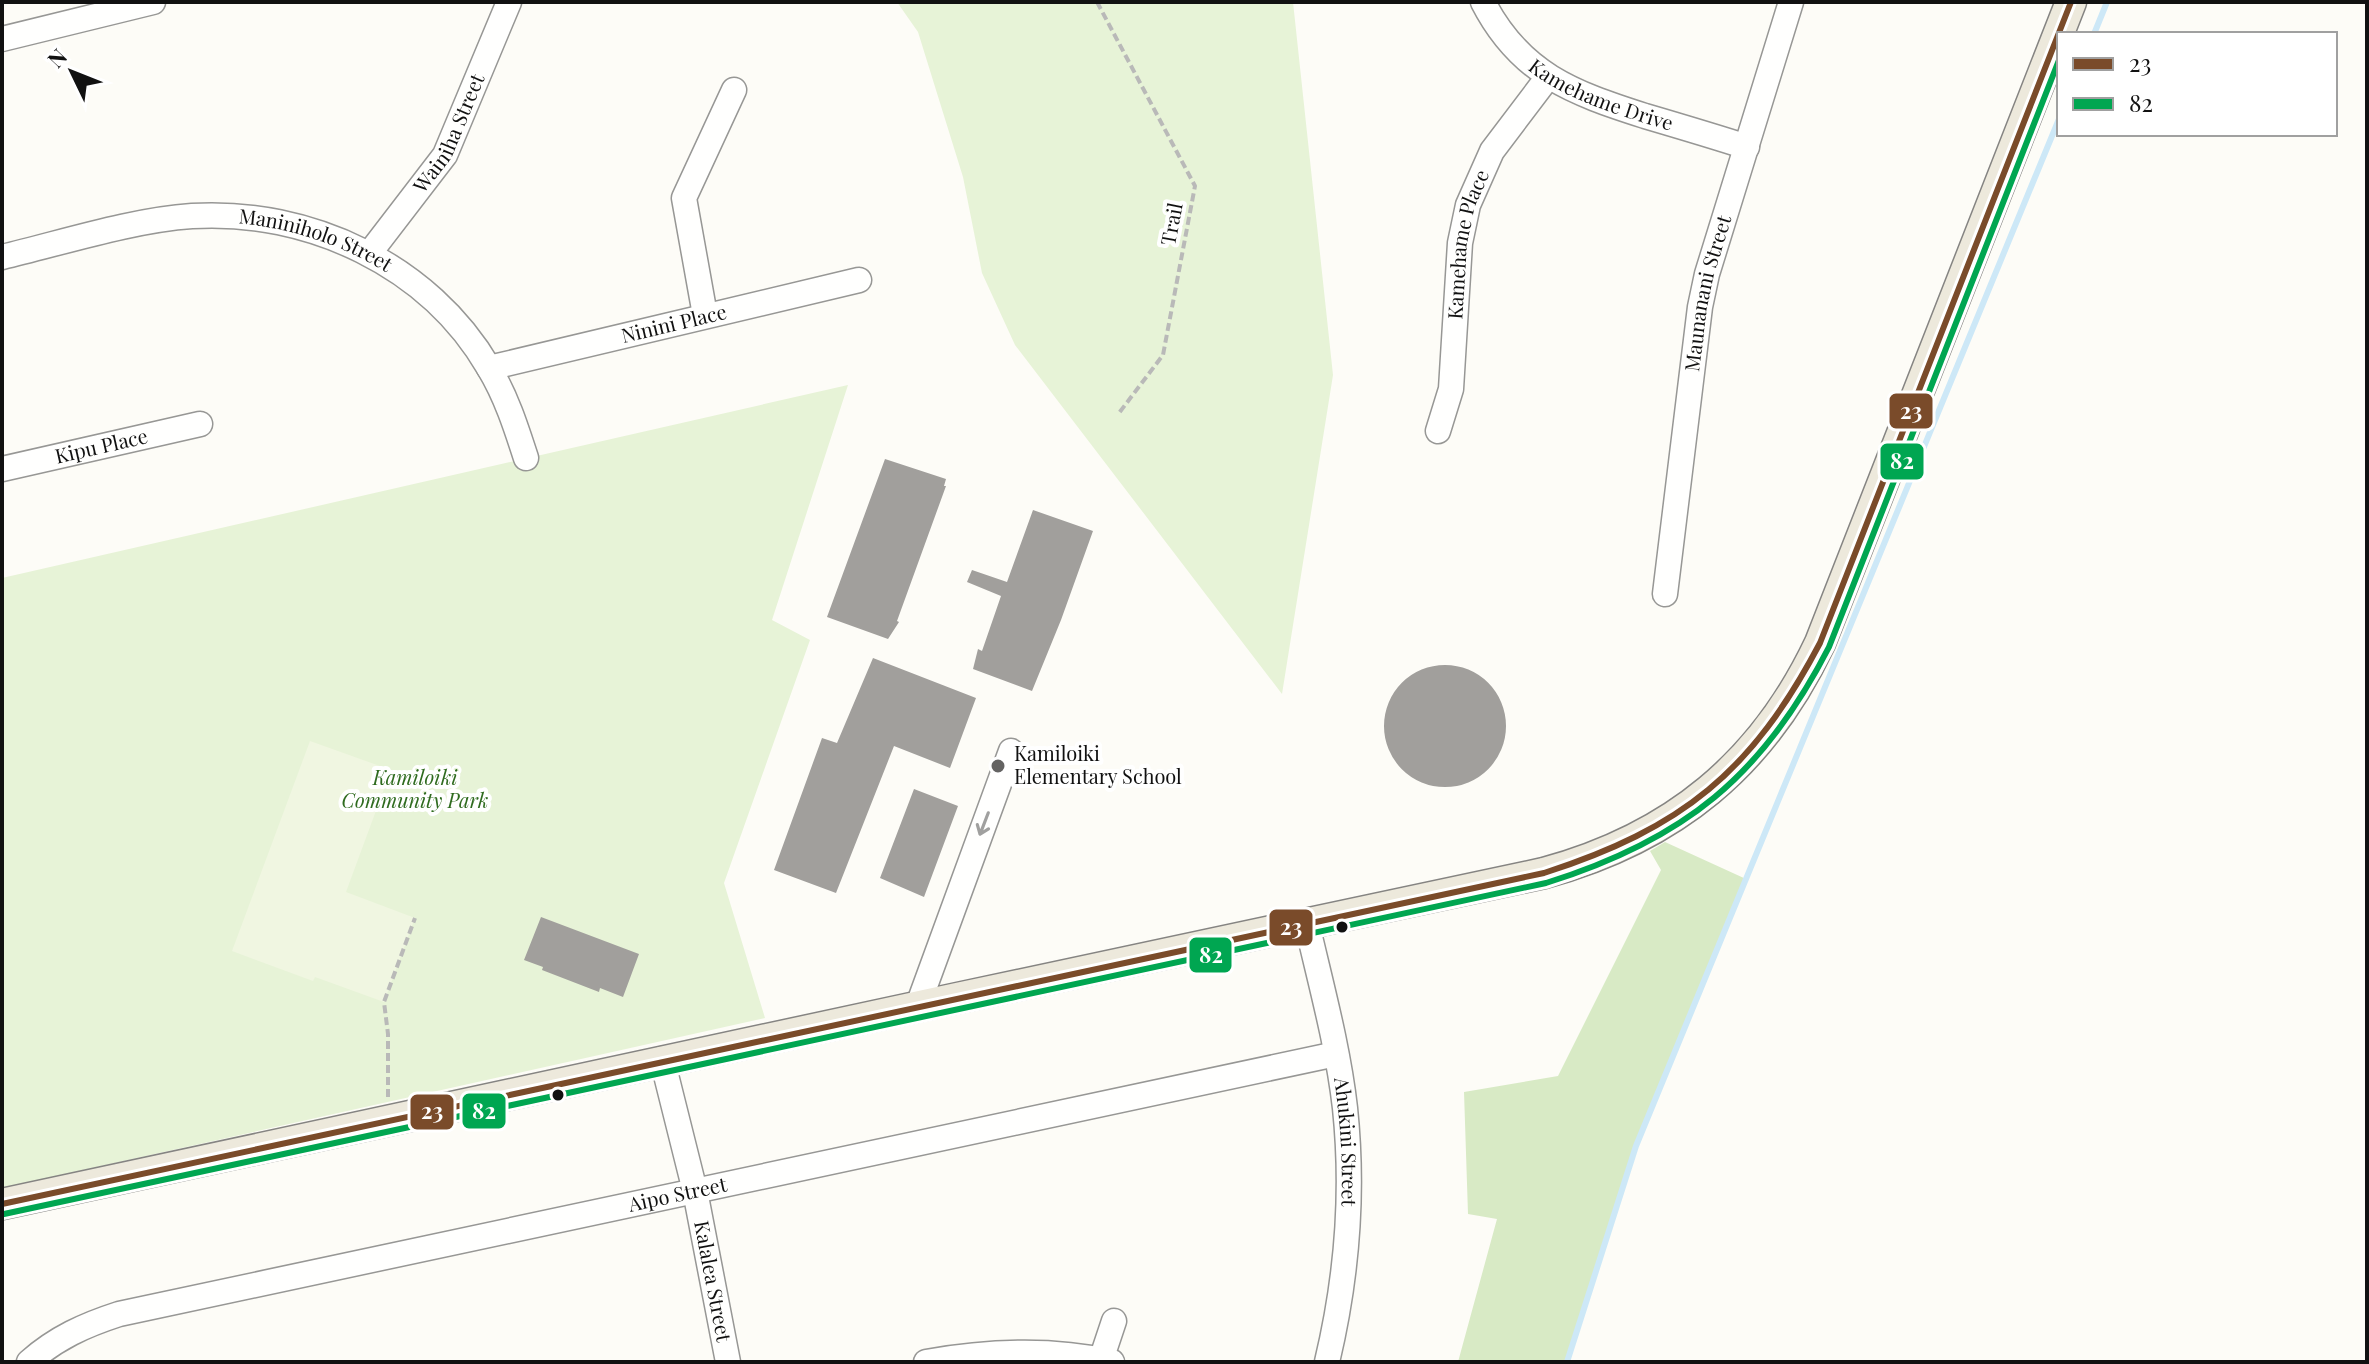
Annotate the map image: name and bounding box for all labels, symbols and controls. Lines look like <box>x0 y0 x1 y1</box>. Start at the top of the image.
north arrow <box>32 32 112 112</box>
legend <box>2057 32 2337 136</box>
text: N <box>40 42 73 74</box>
text: 23 <box>2129 46 2151 78</box>
street label: Kamehame Drive <box>1524 52 1677 136</box>
street label: Wainiha Street <box>406 68 490 198</box>
text: 82 <box>2129 86 2153 118</box>
street label: Kamehame Place <box>1440 165 1494 320</box>
street label: Trail <box>1153 200 1188 247</box>
street label: Maniniholo Street <box>238 202 399 277</box>
street label: Maunanani Street <box>1677 211 1737 373</box>
street label: Ninini Place <box>618 297 729 348</box>
line badge: 23 <box>1888 392 1934 430</box>
text: 23 <box>1900 395 1922 425</box>
street label: Kipu Place <box>52 421 150 469</box>
line badge: 82 <box>1879 442 1925 481</box>
text: 82 <box>1890 445 1914 475</box>
place label: Kamiloiki Elementary School <box>1014 739 1182 789</box>
marker: Kamiloiki Elementary School <box>989 757 1007 775</box>
park label: Kamiloiki Community Park <box>342 763 488 813</box>
one-way arrow <box>976 811 990 836</box>
line badge: 23 <box>1268 908 1314 947</box>
text: 23 <box>1280 911 1302 941</box>
unlabelled marker <box>1334 919 1350 935</box>
line badge: 82 <box>1188 936 1233 974</box>
text: 82 <box>1199 939 1223 969</box>
street label: Ahukini Street <box>1329 1074 1364 1208</box>
unlabelled marker <box>550 1087 566 1103</box>
line badge: 82 <box>461 1092 507 1130</box>
line badge: 23 <box>409 1093 455 1131</box>
text: 23 <box>421 1095 443 1125</box>
text: 82 <box>472 1095 496 1125</box>
street label: Aipo Street <box>625 1169 730 1217</box>
street label: Kalalea Street <box>689 1218 739 1345</box>

